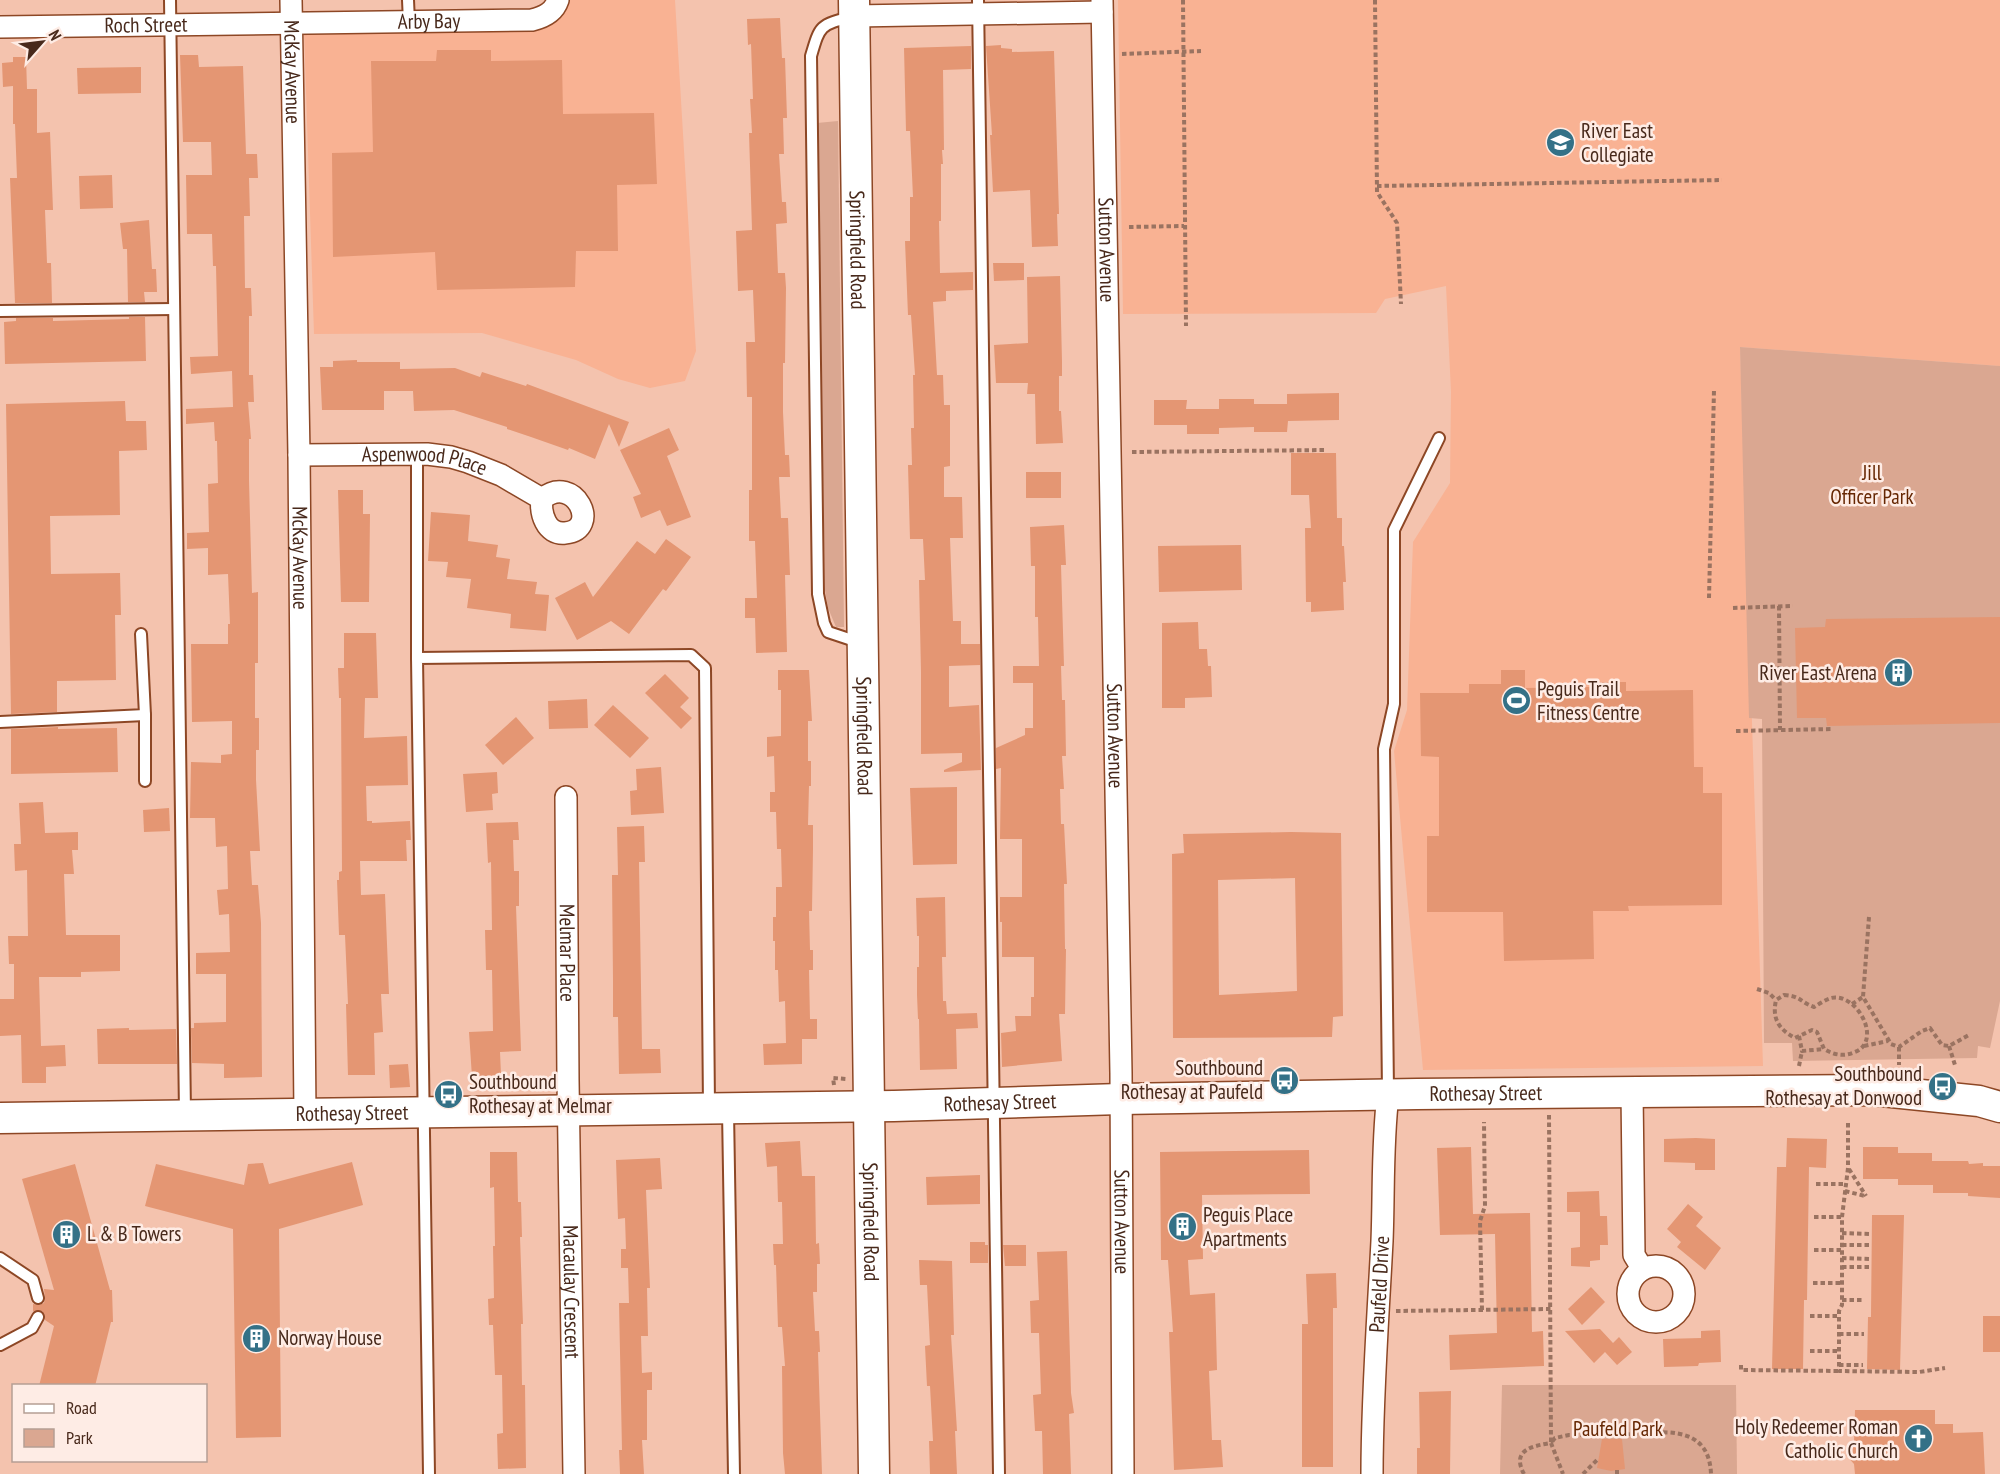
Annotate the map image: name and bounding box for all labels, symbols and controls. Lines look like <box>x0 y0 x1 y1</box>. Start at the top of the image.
street label: Arby Bay <box>397 7 461 35</box>
street label: Roch Street <box>104 11 188 39</box>
north arrow <box>12 12 72 72</box>
street label: McKay Avenue <box>278 20 307 124</box>
text: N <box>44 26 66 43</box>
place label: River East Collegiate <box>1581 117 1654 168</box>
school or university icon: River East Collegiate <box>1544 127 1576 159</box>
street label: Springfield Road <box>844 190 872 310</box>
street label: Sutton Avenue <box>1092 197 1121 303</box>
street label: Aspenwood Place <box>362 440 491 481</box>
park label: Jill Officer Park <box>1830 459 1914 510</box>
street label: McKay Avenue <box>286 506 314 610</box>
building icon: River East Arena <box>1882 657 1914 689</box>
place label: River East Arena <box>1759 659 1877 686</box>
place label: Peguis Trail Fitness Centre <box>1537 675 1640 726</box>
street label: Springfield Road <box>850 676 879 796</box>
street label: Sutton Avenue <box>1101 683 1130 789</box>
sports icon: Peguis Trail Fitness Centre <box>1500 685 1532 717</box>
street label: Melmar Place <box>554 904 581 1002</box>
place label: Southbound Rothesay at Paufeld <box>1121 1054 1263 1105</box>
place label: Southbound Rothesay at Donwood <box>1765 1060 1922 1111</box>
bus stop icon: Southbound Rothesay at Paufeld <box>1268 1064 1300 1096</box>
place label: Southbound Rothesay at Melmar <box>469 1068 612 1119</box>
bus stop icon: Southbound Rothesay at Donwood <box>1927 1070 1959 1102</box>
bus stop icon: Southbound Rothesay at Melmar <box>432 1078 464 1110</box>
street label: Rothesay Street <box>1429 1079 1543 1107</box>
street label: Rothesay Street <box>943 1087 1057 1117</box>
street label: Rothesay Street <box>295 1099 409 1127</box>
street label: Springfield Road <box>857 1162 885 1282</box>
street label: Sutton Avenue <box>1108 1169 1136 1274</box>
place label: Peguis Place Apartments <box>1203 1201 1293 1252</box>
building icon: Peguis Place Apartments <box>1166 1211 1198 1243</box>
building icon: L & B Towers <box>50 1218 82 1250</box>
place label: L & B Towers <box>87 1220 181 1247</box>
street label: Macaulay Crescent <box>557 1225 586 1359</box>
street label: Paufeld Drive <box>1363 1235 1395 1333</box>
building icon: Norway House <box>241 1322 273 1354</box>
place label: Norway House <box>278 1324 382 1351</box>
legend <box>12 1384 207 1462</box>
text: Road <box>66 1396 97 1419</box>
place label: Holy Redeemer Roman Catholic Church <box>1735 1413 1898 1464</box>
park label: Paufeld Park <box>1573 1415 1663 1442</box>
church icon: Holy Redeemer Roman Catholic Church <box>1903 1423 1935 1455</box>
text: Park <box>66 1426 93 1449</box>

